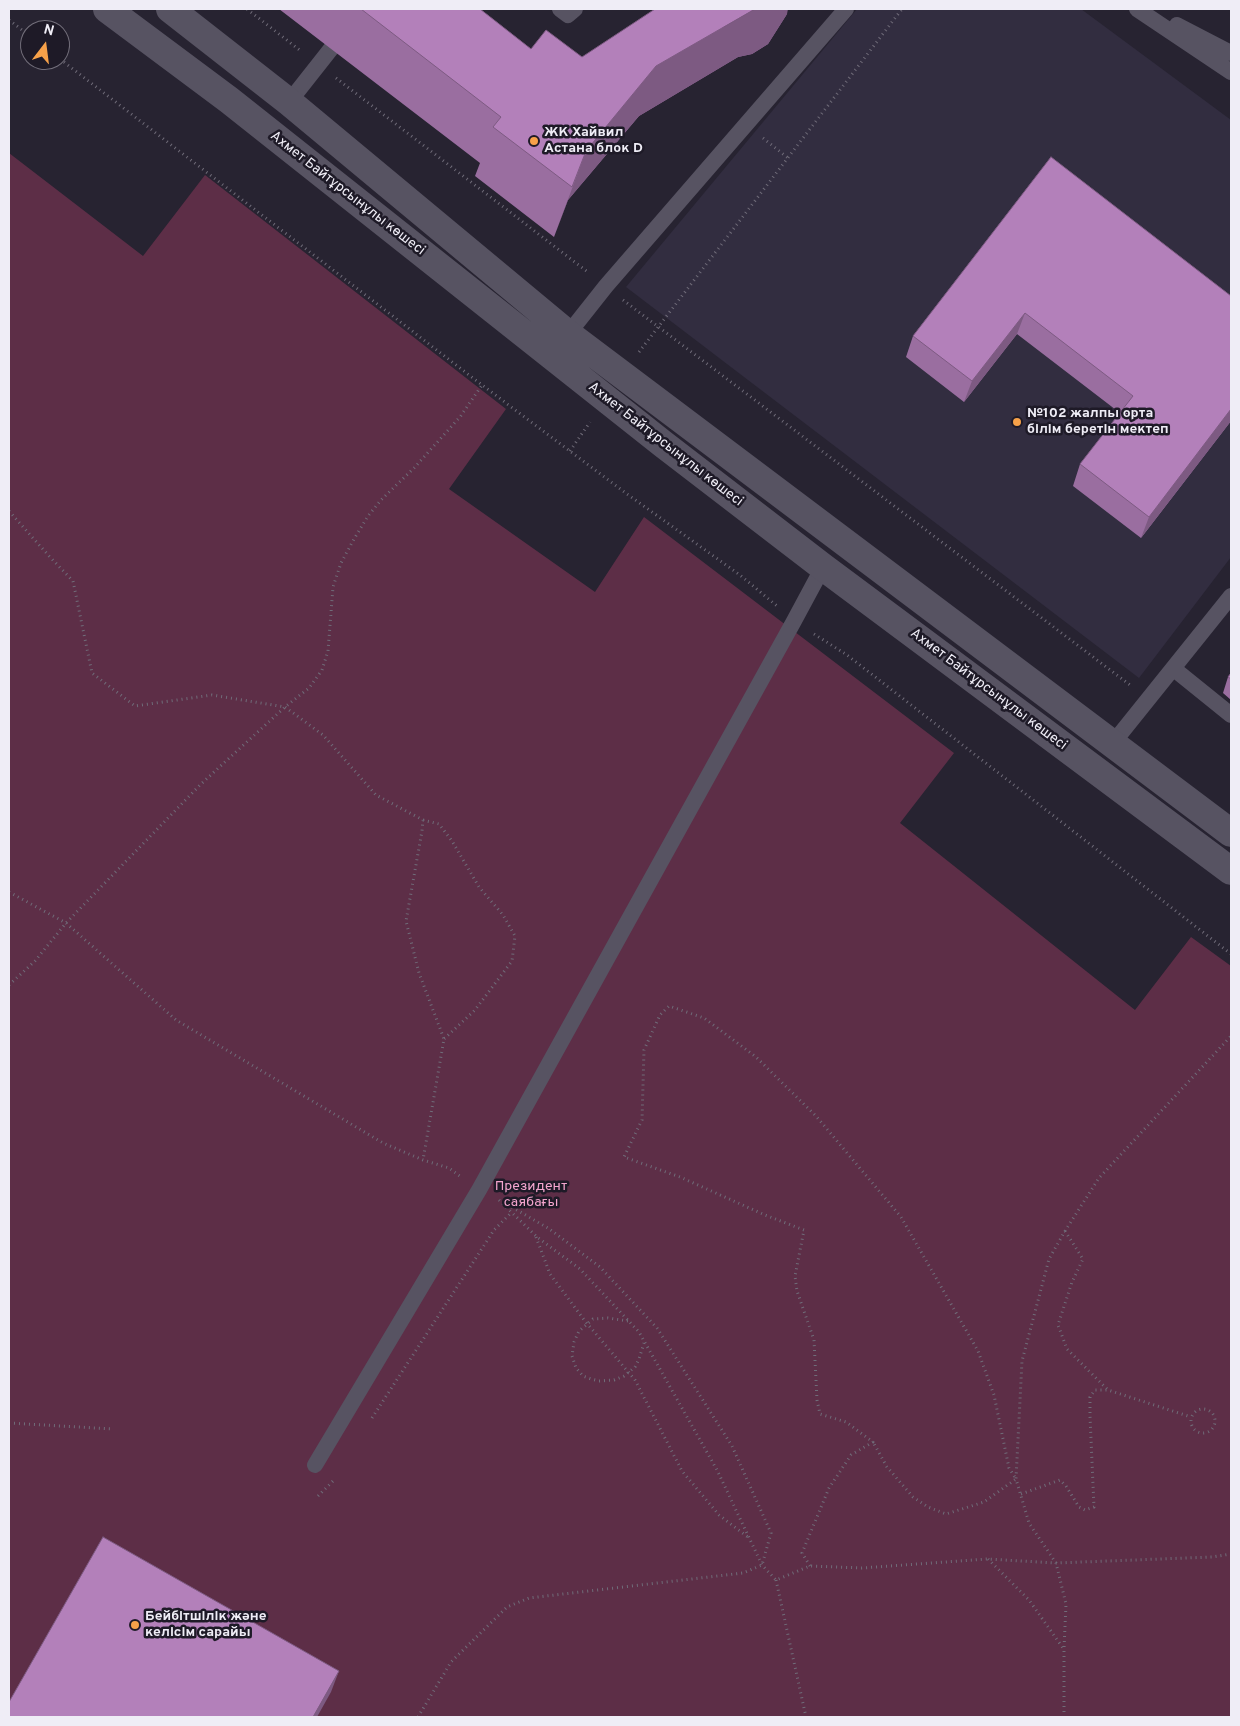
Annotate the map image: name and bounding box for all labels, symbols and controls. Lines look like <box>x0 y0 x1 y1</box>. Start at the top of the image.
north arrow <box>20 20 70 70</box>
text: N <box>42 21 56 41</box>
place label: ЖК Хайвил Астана блок D <box>544 125 643 158</box>
street label: Ахмет Байтұрсынұлы көшесі <box>266 128 428 260</box>
marker: ЖК Хайвил Астана блок D <box>528 135 540 147</box>
street label: Ахмет Байтұрсынұлы көшесі <box>584 379 746 511</box>
place label: №102 жалпы орта білім беретін мектеп <box>1027 406 1169 438</box>
marker: №102 жалпы орта білім беретін мектеп <box>1011 416 1023 428</box>
street label: Ахмет Байтұрсынұлы көшесі <box>906 626 1070 754</box>
park label: Президент саябағы <box>495 1179 567 1212</box>
place label: Бейбітшілік және келісім сарайы <box>145 1609 267 1641</box>
marker: Бейбітшілік және келісім сарайы <box>129 1619 141 1631</box>

